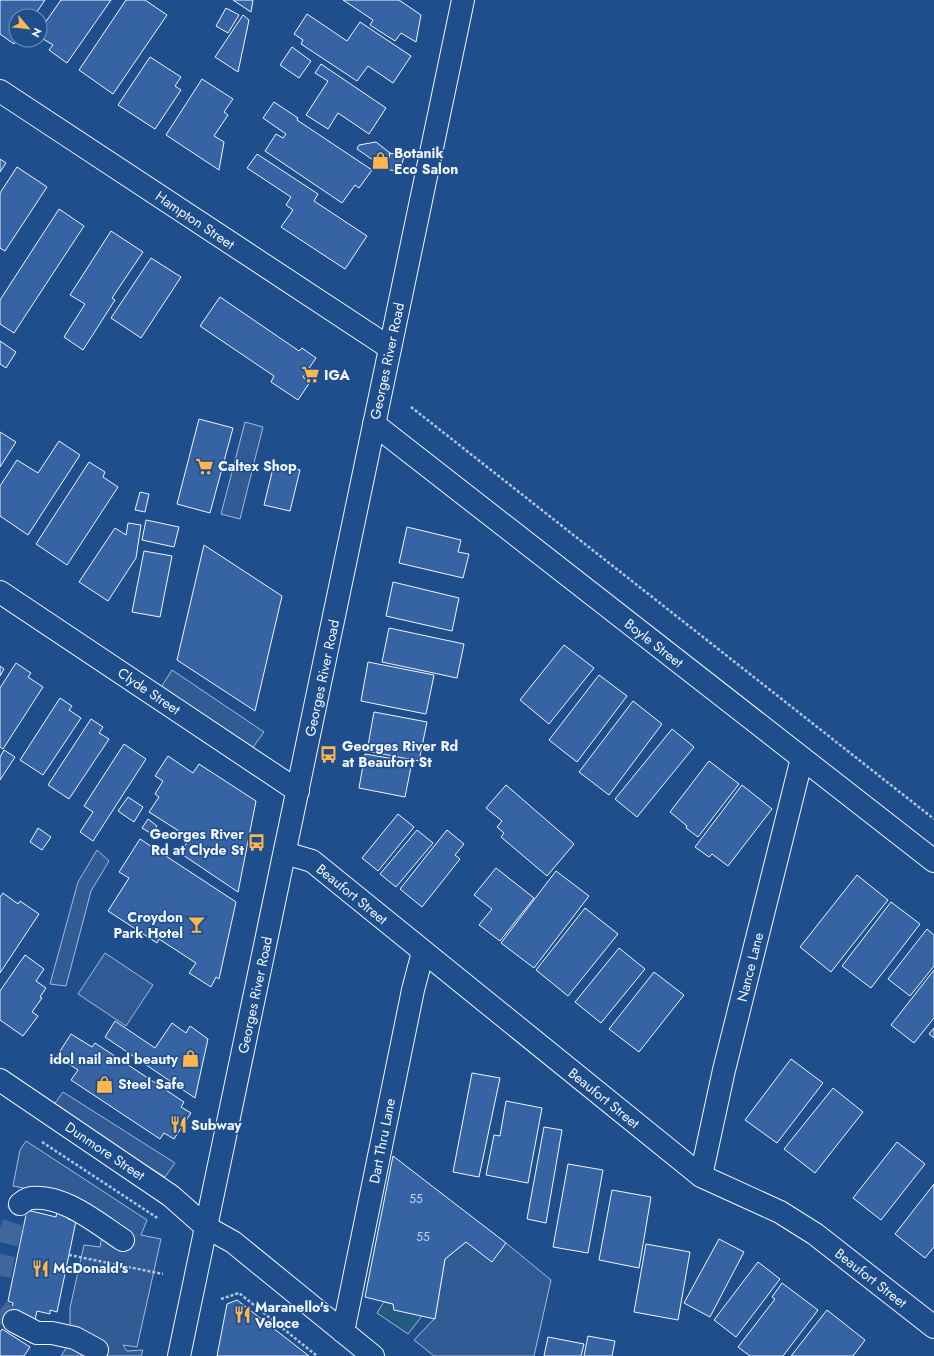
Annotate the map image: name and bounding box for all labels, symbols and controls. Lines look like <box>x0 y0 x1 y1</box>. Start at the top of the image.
north arrow <box>8 8 48 48</box>
text: N <box>28 25 46 40</box>
place label: Botanik Eco Salon <box>394 143 458 179</box>
shop icon: Botanik Eco Salon <box>371 151 391 171</box>
street label: Hampton Street <box>151 186 239 254</box>
street label: Georges River Road <box>365 301 409 421</box>
supermarket icon: IGA <box>301 365 321 385</box>
place label: IGA <box>324 365 350 385</box>
supermarket icon: Caltex Shop <box>195 456 215 476</box>
place label: Caltex Shop <box>218 456 297 476</box>
street label: Boyle Street <box>620 614 688 673</box>
street label: Georges River Road <box>300 618 344 738</box>
street label: Clyde Street <box>114 663 185 720</box>
place label: Georges River Rd at Beaufort St <box>342 736 458 772</box>
bus stop icon: Georges River Rd at Beaufort St <box>319 744 339 764</box>
place label: Georges River Rd at Clyde St <box>150 824 245 860</box>
bus stop icon: Georges River Rd at Clyde St <box>247 832 267 852</box>
street label: Beaufort Street <box>312 859 392 929</box>
place label: Croydon Park Hotel <box>114 907 183 943</box>
bar icon: Croydon Park Hotel <box>186 915 206 935</box>
street label: Nance Lane <box>732 930 768 1004</box>
street label: Georges River Road <box>233 935 277 1055</box>
place label: idol nail and beauty <box>49 1049 179 1069</box>
shop icon: idol nail and beauty <box>181 1049 201 1069</box>
street label: Beaufort Street <box>564 1063 644 1133</box>
shop icon: Steel Safe <box>95 1074 115 1094</box>
place label: Steel Safe <box>118 1074 184 1094</box>
street label: Dart Thru Lane <box>364 1097 400 1185</box>
restaurant icon: Subway <box>168 1115 188 1135</box>
place label: Subway <box>191 1115 242 1135</box>
street label: Dunmore Street <box>61 1117 149 1185</box>
house number: 55 <box>409 1190 423 1208</box>
house number: 55 <box>416 1228 430 1246</box>
street label: Beaufort Street <box>831 1243 912 1313</box>
restaurant icon: McDonald's <box>30 1258 50 1278</box>
place label: McDonald's <box>53 1258 129 1278</box>
place label: Maranello's Veloce <box>254 1297 330 1333</box>
restaurant icon: Maranello's Veloce <box>232 1305 252 1325</box>

